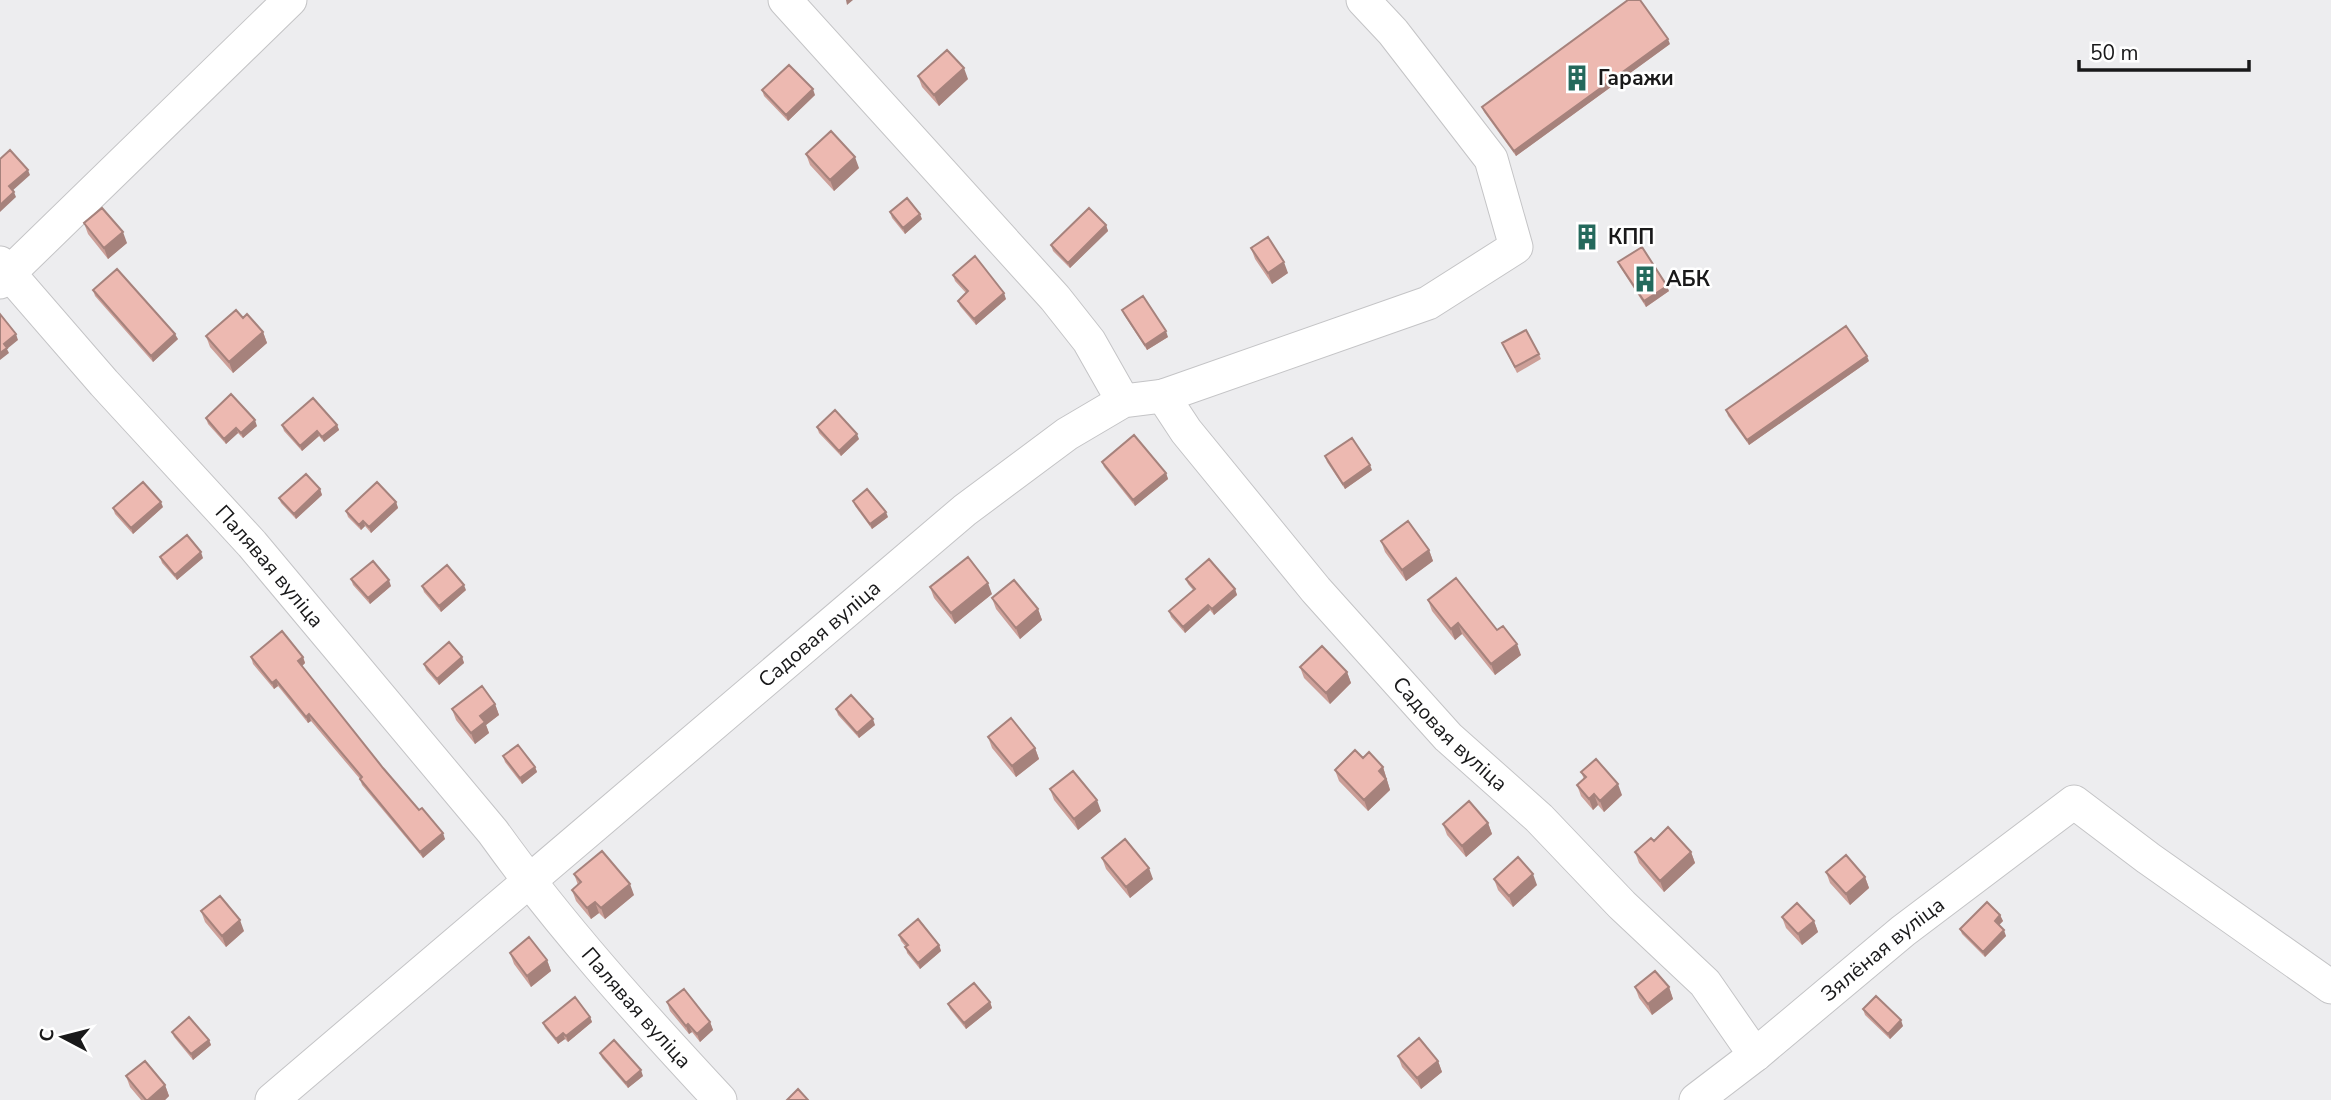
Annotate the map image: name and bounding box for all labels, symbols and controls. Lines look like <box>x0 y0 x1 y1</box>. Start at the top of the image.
scale bar <box>2079 28 2249 72</box>
text: 50 m <box>2090 39 2139 67</box>
building icon: Гаражи <box>1562 63 1592 93</box>
place label: Гаражи <box>1598 64 1674 92</box>
building icon: КПП <box>1572 222 1602 252</box>
place label: КПП <box>1608 223 1654 251</box>
building icon: АБК <box>1630 264 1660 294</box>
place label: АБК <box>1666 265 1711 293</box>
street label: Палявая вуліца <box>209 499 330 634</box>
street label: Садовая вуліца <box>752 574 886 694</box>
street label: Садовая вуліца <box>1386 670 1513 797</box>
street label: Зялёная вуліца <box>1815 891 1950 1008</box>
street label: Палявая вуліца <box>575 941 698 1074</box>
north arrow <box>28 1002 98 1072</box>
text: С <box>33 1027 61 1043</box>

